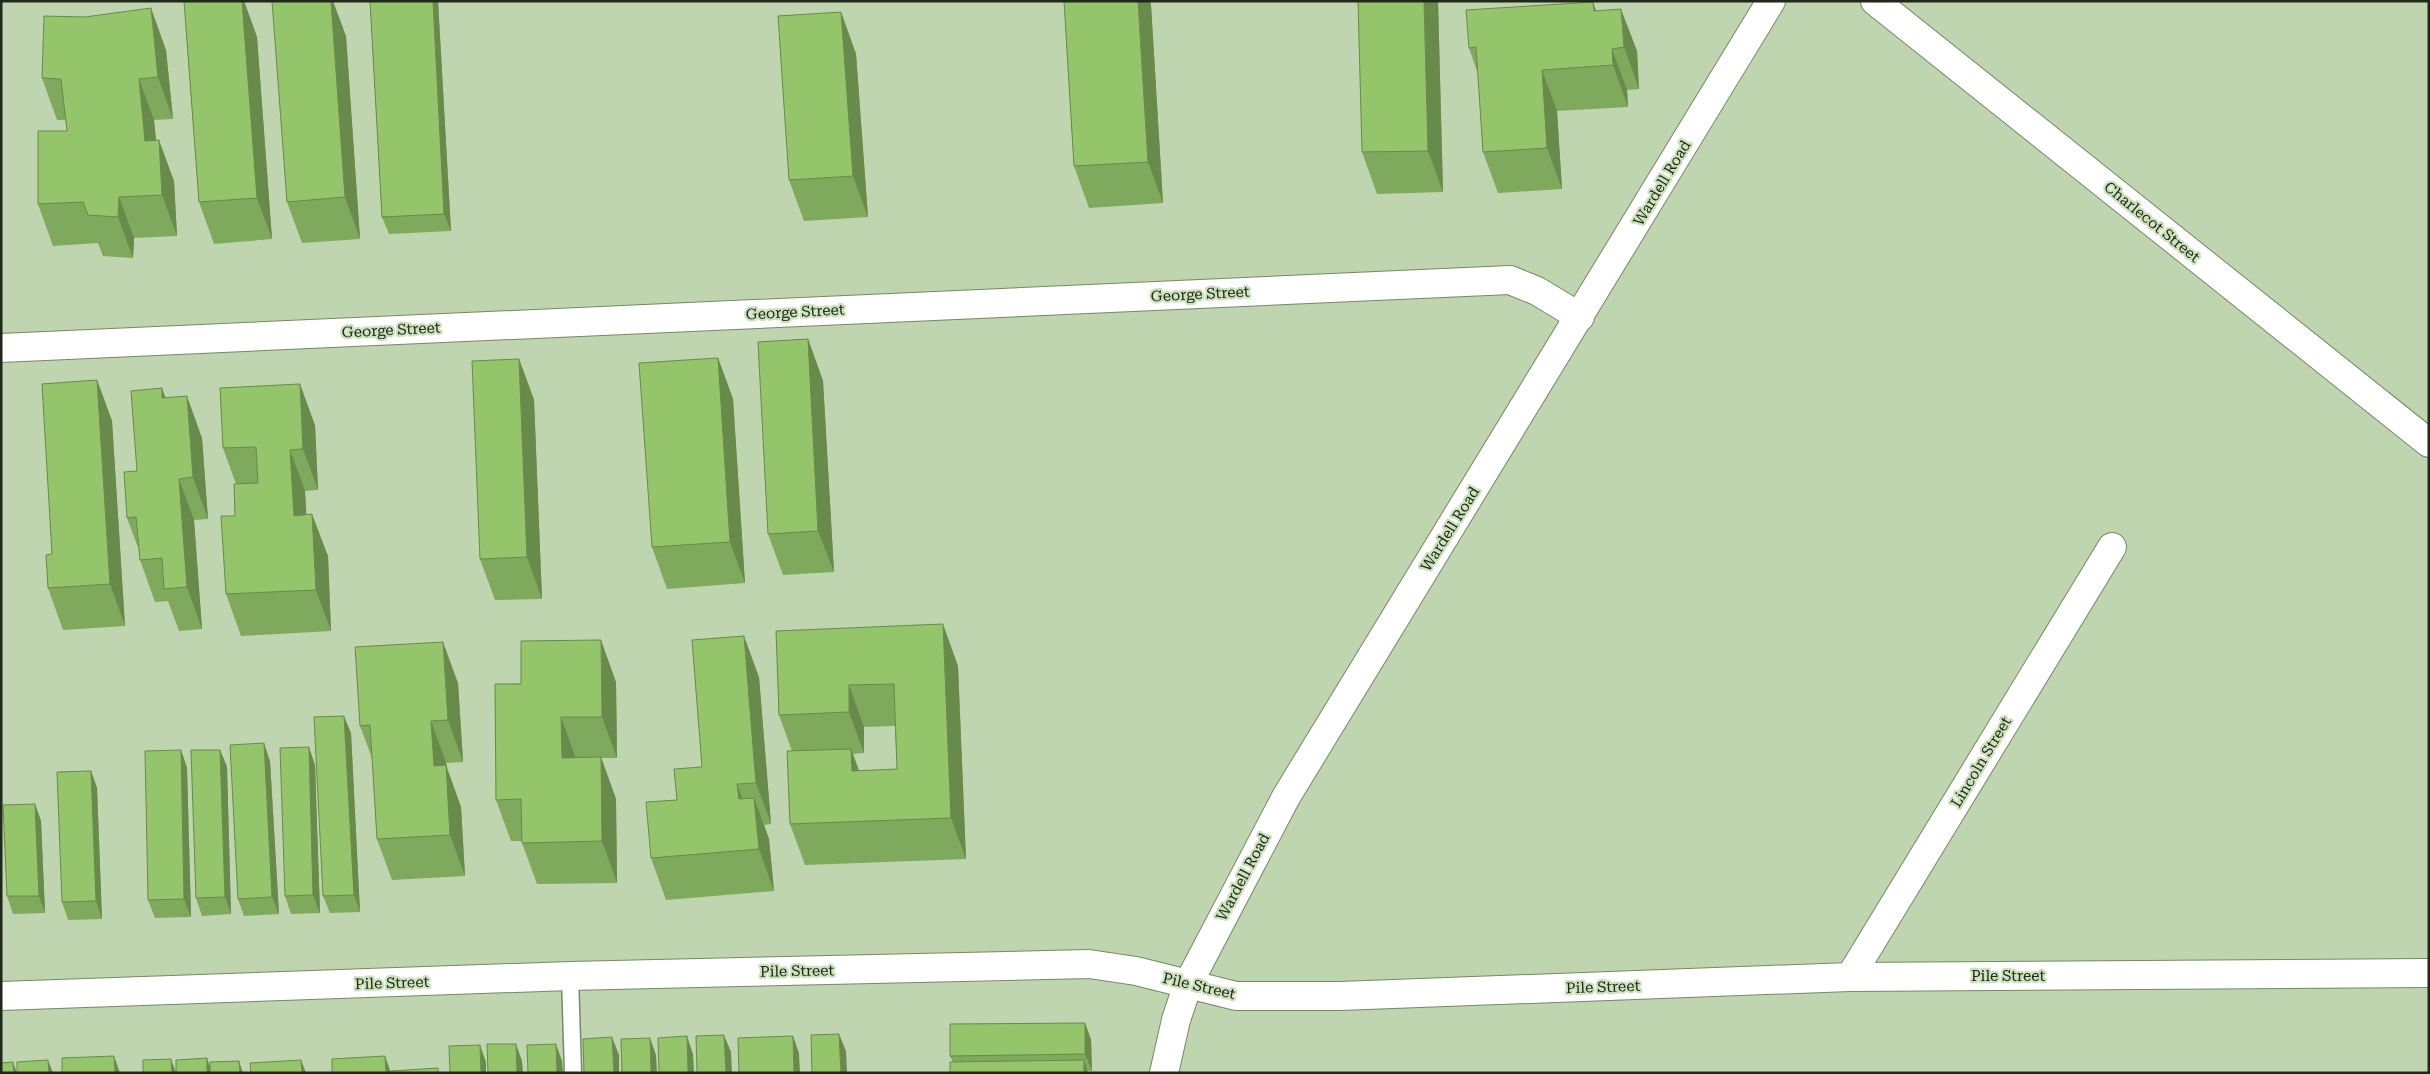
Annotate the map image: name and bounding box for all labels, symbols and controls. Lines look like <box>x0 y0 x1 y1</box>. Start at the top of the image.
street label: Wardell Road <box>1629 137 1695 229</box>
street label: Charlecot Street <box>2101 178 2204 266</box>
street label: George Street <box>1150 282 1250 306</box>
street label: George Street <box>745 300 845 324</box>
street label: George Street <box>341 318 441 342</box>
street label: Wardell Road <box>1417 483 1483 575</box>
street label: Lincoln Street <box>1947 713 2015 811</box>
street label: Wardell Road <box>1212 830 1274 924</box>
street label: Pile Street <box>760 961 835 981</box>
street label: Pile Street <box>1971 967 2045 985</box>
street label: Pile Street <box>1161 969 1238 1003</box>
street label: Pile Street <box>355 973 430 993</box>
street label: Pile Street <box>1566 977 1641 997</box>

